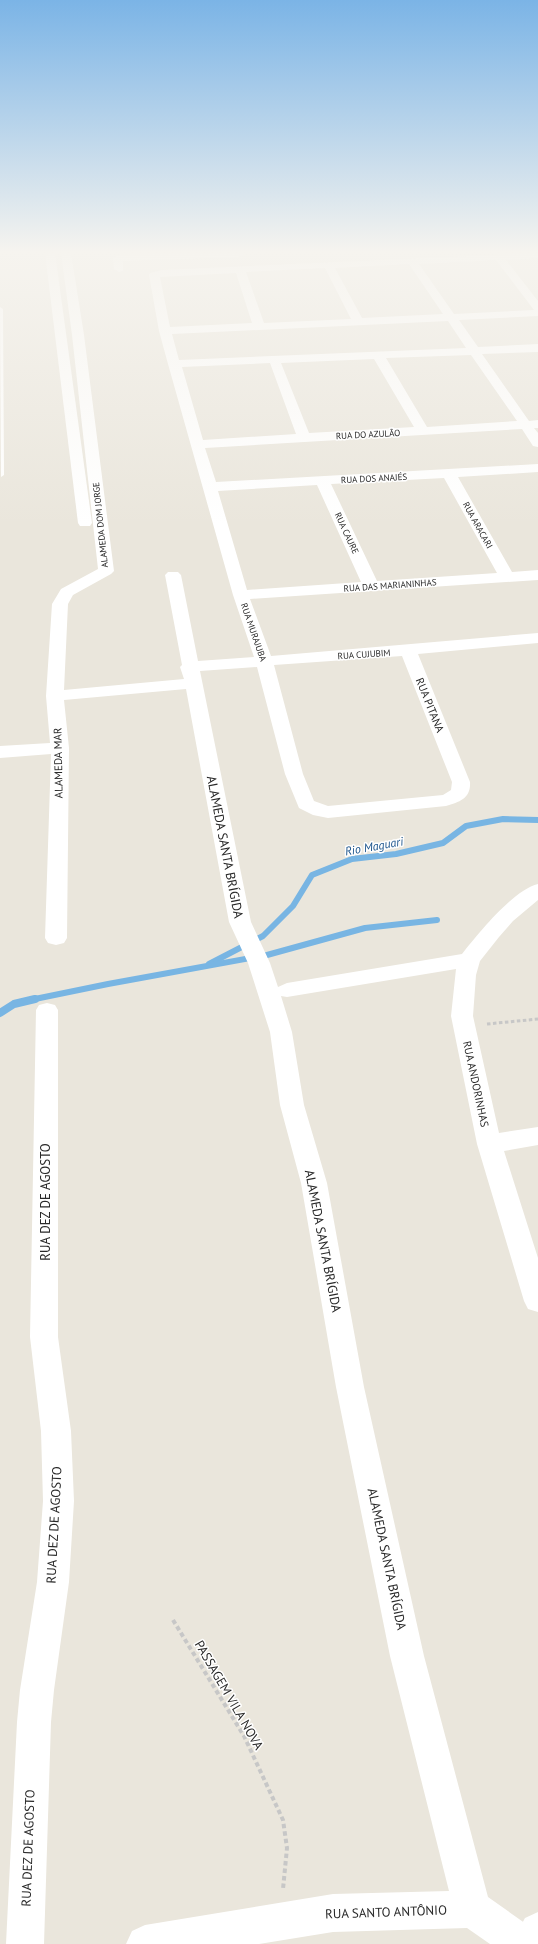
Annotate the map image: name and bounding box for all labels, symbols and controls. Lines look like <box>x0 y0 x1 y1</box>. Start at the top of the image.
street label: RUA DO AZULÃO <box>336 427 400 441</box>
street label: RUA DOS ANAJÉS <box>341 471 408 485</box>
street label: ALAMEDA DOM JORGE <box>90 482 110 568</box>
street label: RUA ARACARI <box>461 500 495 550</box>
street label: RUA CAURE <box>333 510 362 556</box>
street label: RUA DAS MARIANINHAS <box>343 576 437 594</box>
street label: RUA MURAJUBA <box>239 601 269 663</box>
street label: RUA CUJUBIM <box>337 647 391 661</box>
street label: RUA PITANA <box>413 676 447 735</box>
street label: ALAMEDA MAR <box>50 727 66 798</box>
street label: ALAMEDA SANTA BRÍGIDA <box>203 774 247 920</box>
water label: Rio Maguari <box>344 833 405 858</box>
street label: RUA ANDORINHAS <box>460 1040 492 1128</box>
street label: RUA DEZ DE AGOSTO <box>37 1143 54 1261</box>
street label: ALAMEDA SANTA BRÍGIDA <box>301 1168 345 1314</box>
street label: RUA DEZ DE AGOSTO <box>42 1466 66 1584</box>
street label: ALAMEDA SANTA BRÍGIDA <box>364 1486 410 1632</box>
street label: PASSAGEM VILA NOVA <box>191 1637 267 1753</box>
street label: RUA DEZ DE AGOSTO <box>17 1789 39 1907</box>
street label: RUA SANTO ANTÔNIO <box>325 1901 447 1923</box>

